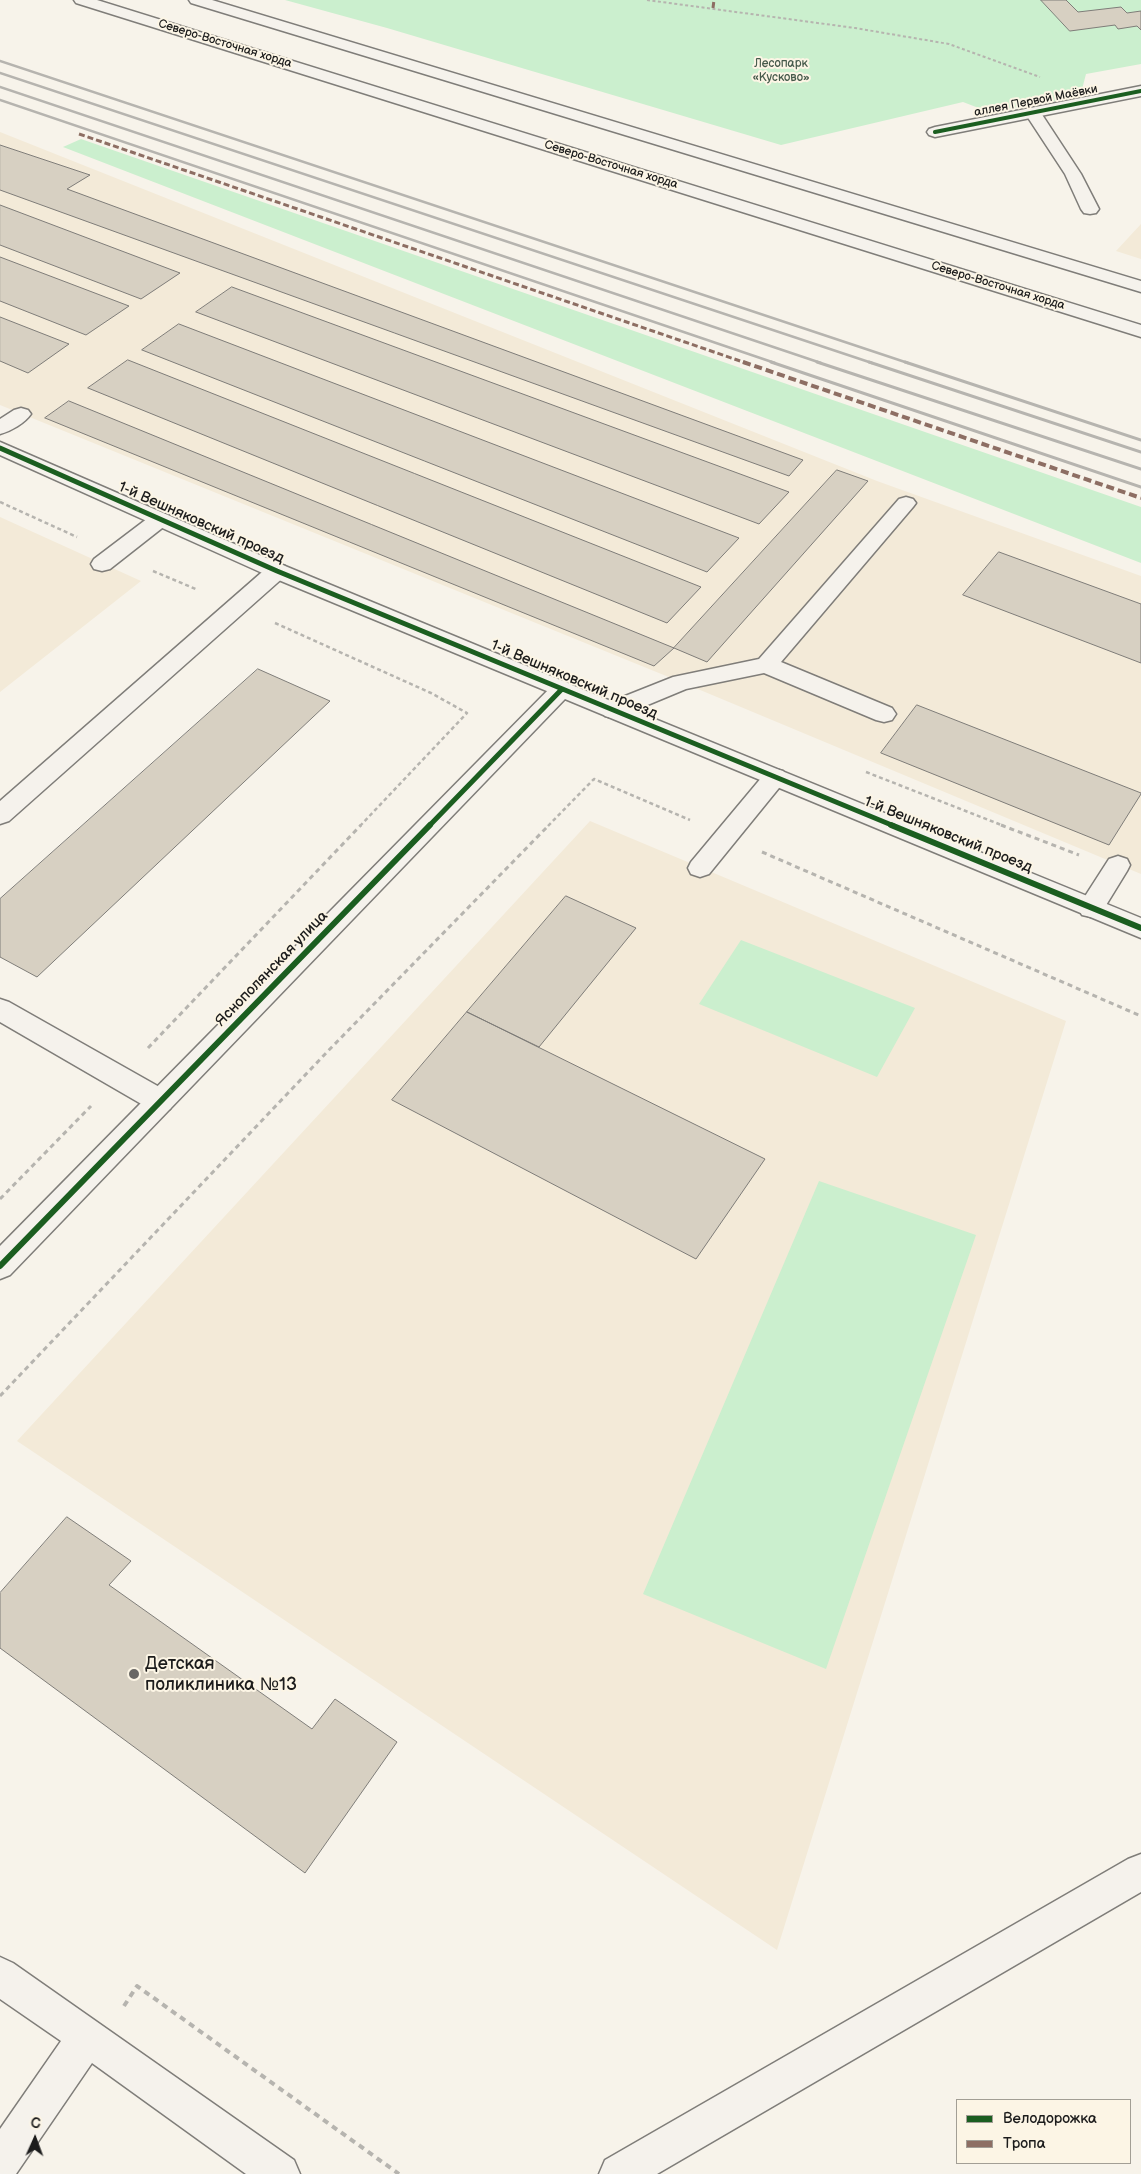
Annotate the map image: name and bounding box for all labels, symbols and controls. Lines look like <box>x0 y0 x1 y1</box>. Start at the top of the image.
street label: Северо-Восточная хорда <box>156 17 294 71</box>
park label: Лесопарк «Кусково» <box>752 57 810 85</box>
street label: аллея Первой Маёвки <box>973 82 1099 120</box>
street label: Северо-Восточная хорда <box>542 138 680 192</box>
street label: Северо-Восточная хорда <box>929 259 1067 313</box>
street label: 1-й Вешняковский проезд <box>115 478 287 568</box>
street label: 1-й Вешняковский проезд <box>488 637 660 723</box>
street label: 1-й Вешняковский проезд <box>861 793 1035 877</box>
street label: Яснополянская улица <box>212 907 332 1031</box>
place label: Детская поликлиника №13 <box>145 1653 297 1696</box>
marker: Детская поликлиника №13 <box>127 1667 141 1681</box>
legend <box>956 2099 1131 2164</box>
text: Велодорожка <box>1003 2109 1097 2128</box>
north arrow <box>10 2114 60 2164</box>
text: С <box>30 2115 41 2132</box>
text: Тропа <box>1003 2134 1046 2153</box>

